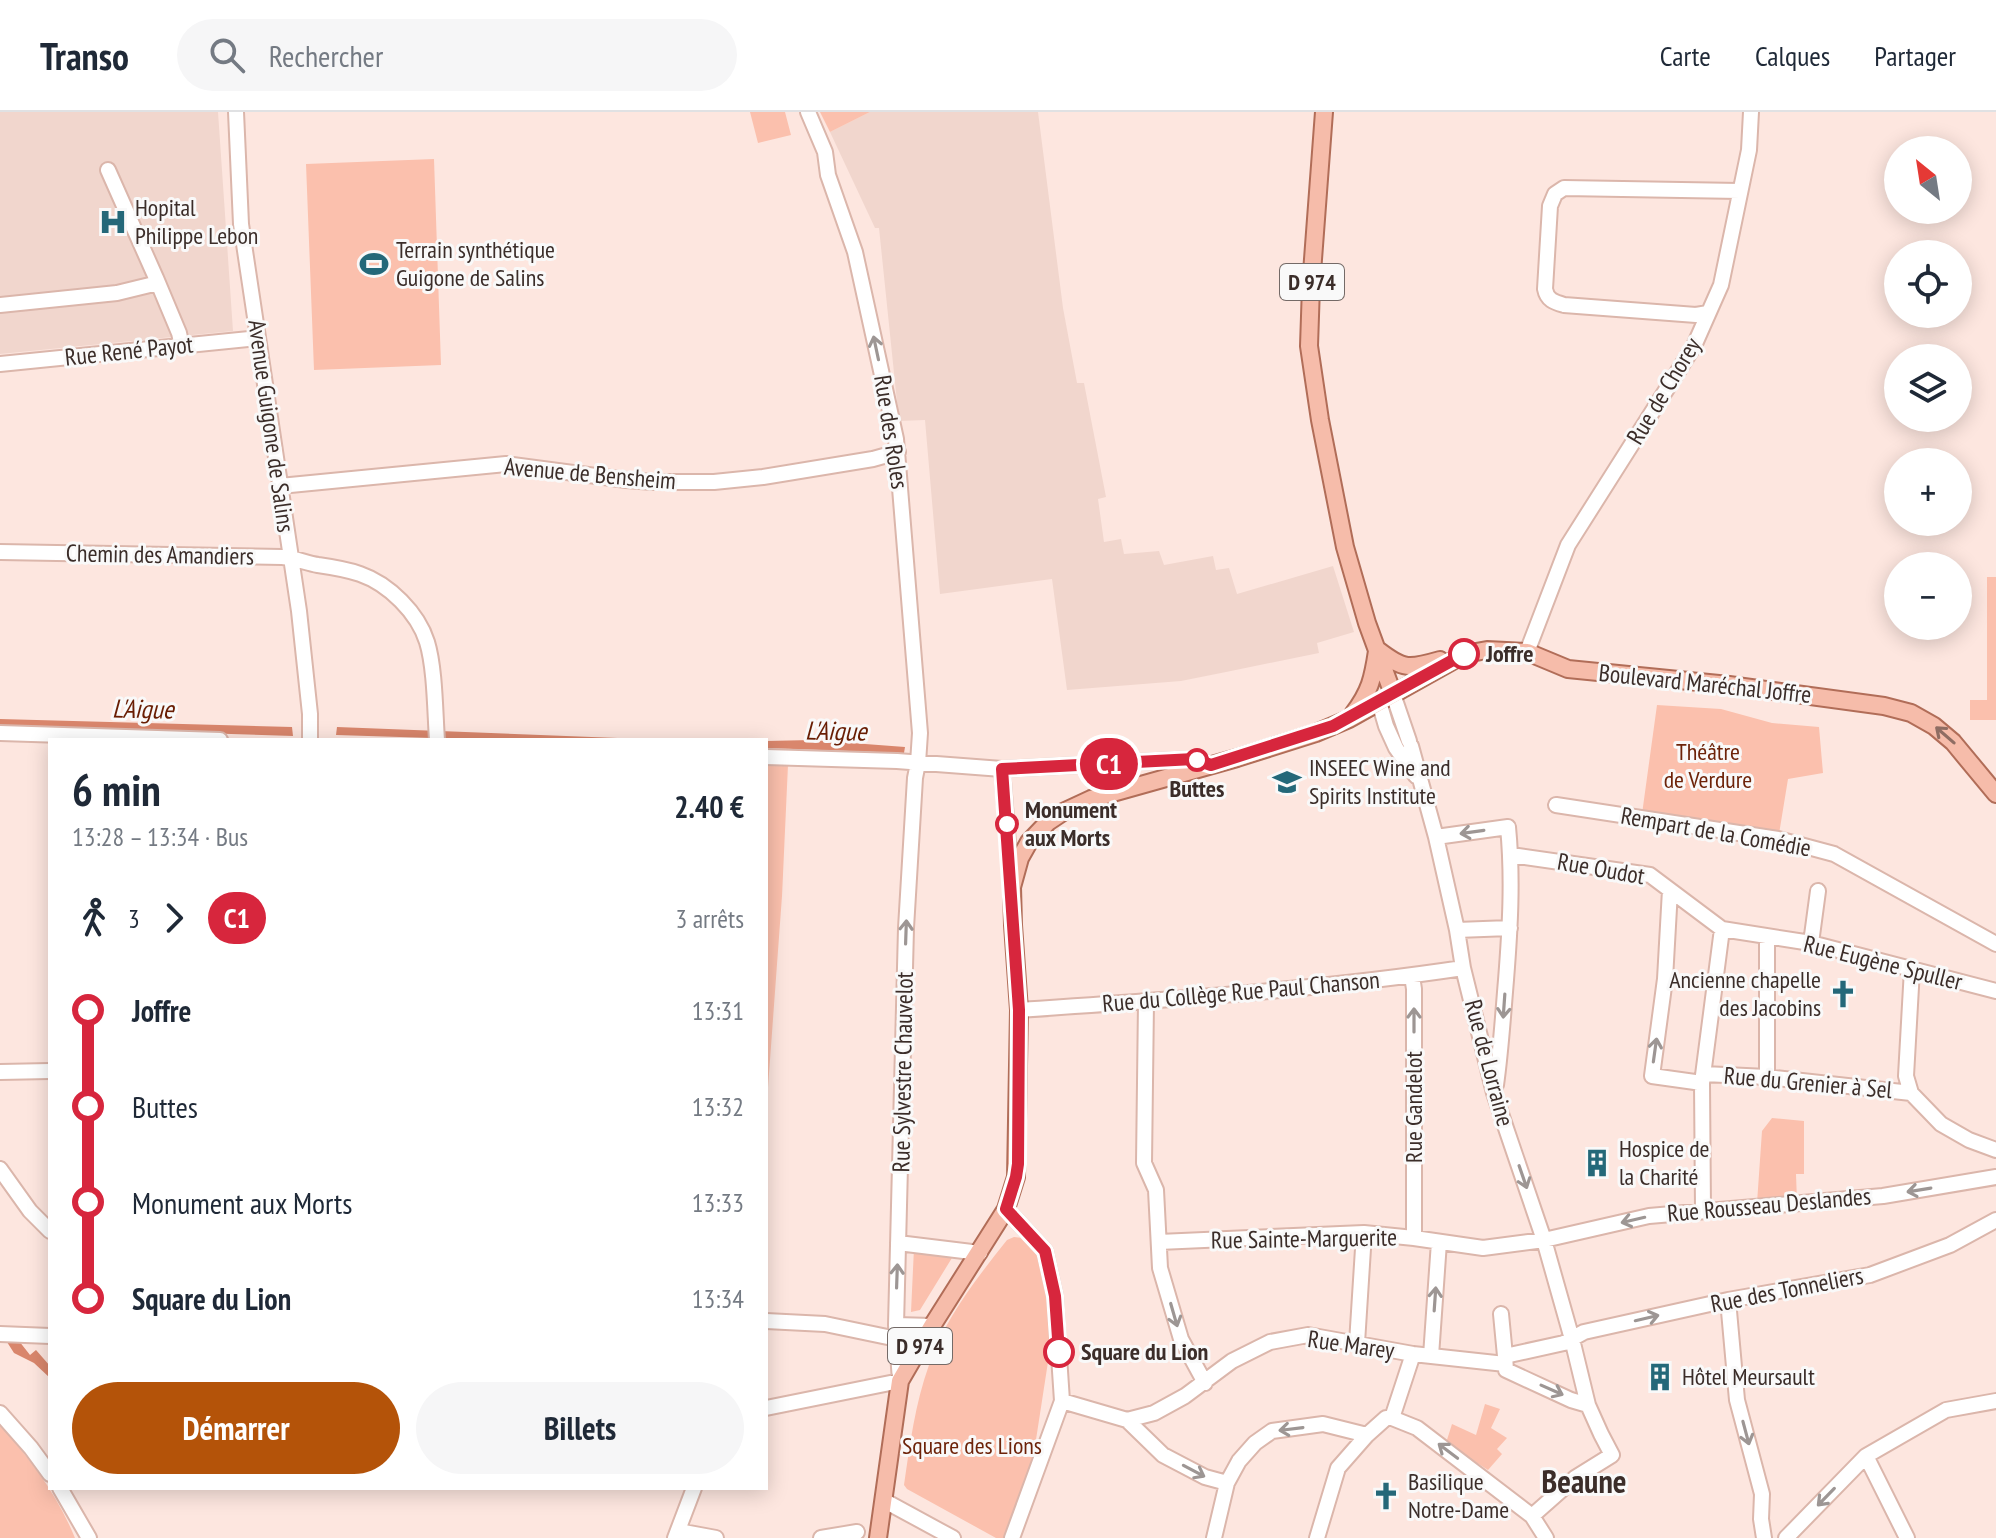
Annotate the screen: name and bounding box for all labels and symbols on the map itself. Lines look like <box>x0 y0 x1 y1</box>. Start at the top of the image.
north arrow <box>1884 136 1972 224</box>
place label: Hopital Philippe Lebon <box>135 192 258 251</box>
hospital icon: Hopital Philippe Lebon <box>98 207 128 237</box>
place label: Terrain synthétique Guigone de Salins <box>396 234 555 293</box>
sports icon: Terrain synthétique Guigone de Salins <box>359 249 389 279</box>
road number: D 974 <box>1280 264 1344 300</box>
street label: Avenue Guigone de Salins <box>241 318 302 534</box>
street label: Rue René Payot <box>63 328 195 373</box>
street label: Rue de Chorey <box>1620 332 1708 450</box>
one-way arrow <box>868 336 883 362</box>
street label: Rue des Roles <box>867 373 916 491</box>
street label: Avenue de Bensheim <box>503 451 677 496</box>
street label: Chemin des Amandiers <box>66 537 254 572</box>
place label: Joffre <box>1485 638 1534 669</box>
marker: Joffre <box>1449 639 1479 669</box>
street label: Boulevard Maréchal Joffre <box>1597 657 1813 710</box>
water label: L'Aigue <box>112 691 176 726</box>
water label: L'Aigue <box>805 713 869 748</box>
one-way arrow <box>1935 726 1955 744</box>
park label: Théâtre de Verdure <box>1664 736 1752 795</box>
line badge: C1 <box>1073 738 1145 790</box>
marker: Buttes <box>1186 749 1208 771</box>
place label: INSEEC Wine and Spirits Institute <box>1309 752 1451 811</box>
school or university icon: INSEEC Wine and Spirits Institute <box>1272 767 1302 797</box>
place label: Buttes <box>1170 773 1224 804</box>
place label: Monument aux Morts <box>1025 794 1117 853</box>
street label: Rempart de la Comédie <box>1619 800 1814 863</box>
marker: Monument aux Morts <box>996 813 1018 835</box>
one-way arrow <box>1460 825 1485 840</box>
street label: Rue Oudot <box>1555 846 1647 891</box>
one-way arrow <box>899 919 914 946</box>
street label: Rue Eugène Spuller <box>1801 928 1966 997</box>
street label: Rue du Collège Rue Paul Chanson <box>1101 964 1381 1019</box>
place label: Ancienne chapelle des Jacobins <box>1669 964 1821 1023</box>
street label: Rue Sylvestre Chauvelot <box>885 971 920 1173</box>
church icon: Ancienne chapelle des Jacobins <box>1828 979 1858 1009</box>
one-way arrow <box>1496 992 1511 1019</box>
street label: Rue de Lorraine <box>1458 996 1521 1130</box>
one-way arrow <box>1406 1007 1422 1034</box>
one-way arrow <box>1648 1038 1663 1063</box>
street label: Rue Gandelot <box>1398 1051 1429 1163</box>
street label: Rue du Grenier à Sel <box>1723 1060 1894 1105</box>
place label: Hospice de la Charité <box>1619 1133 1709 1192</box>
building icon: Hospice de la Charité <box>1582 1148 1612 1178</box>
one-way arrow <box>1516 1164 1531 1189</box>
street label: Rue Rousseau Deslandes <box>1666 1180 1872 1229</box>
one-way arrow <box>1907 1183 1932 1198</box>
one-way arrow <box>1620 1213 1646 1228</box>
street label: Rue Sainte-Marguerite <box>1211 1221 1397 1256</box>
street label: Rue des Tonneliers <box>1708 1260 1866 1319</box>
one-way arrow <box>890 1263 905 1290</box>
one-way arrow <box>1428 1286 1443 1313</box>
one-way arrow <box>1167 1301 1182 1327</box>
one-way arrow <box>1634 1310 1659 1325</box>
street label: Rue Marey <box>1306 1323 1396 1366</box>
road number: D 974 <box>888 1328 952 1364</box>
place label: Square du Lion <box>1081 1336 1208 1367</box>
marker: Square du Lion <box>1044 1337 1074 1367</box>
place label: Hôtel Meursault <box>1682 1361 1815 1392</box>
building icon: Hôtel Meursault <box>1645 1362 1675 1392</box>
one-way arrow <box>1539 1383 1563 1398</box>
one-way arrow <box>1739 1419 1754 1445</box>
one-way arrow <box>1278 1421 1304 1436</box>
park label: Square des Lions <box>902 1430 1042 1461</box>
one-way arrow <box>1437 1443 1459 1460</box>
district label: Beaune <box>1542 1460 1626 1502</box>
one-way arrow <box>1182 1464 1206 1480</box>
place label: Basilique Notre-Dame <box>1408 1466 1509 1525</box>
church icon: Basilique Notre-Dame <box>1371 1481 1401 1511</box>
one-way arrow <box>1816 1487 1835 1507</box>

